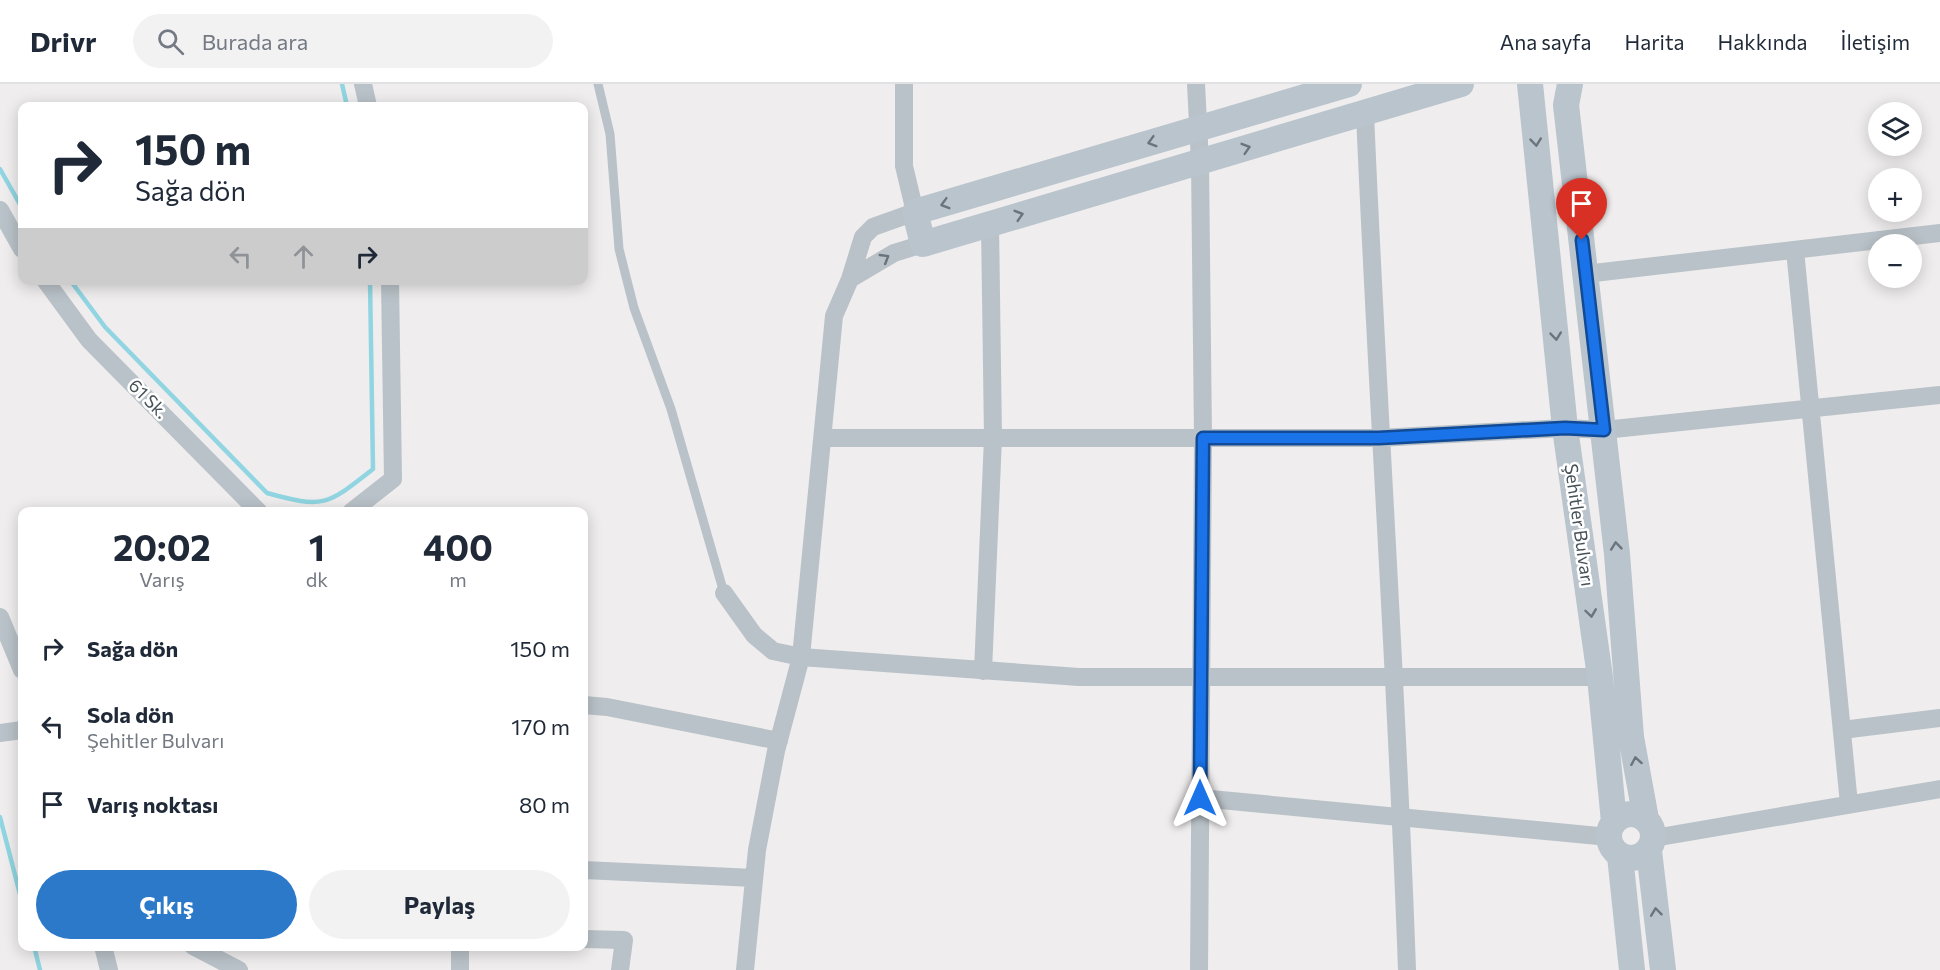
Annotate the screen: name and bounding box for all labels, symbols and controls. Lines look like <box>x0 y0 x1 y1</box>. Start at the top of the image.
search box <box>133 14 553 68</box>
text: Drivr <box>30 24 97 58</box>
icon: search <box>154 25 187 58</box>
text: Burada ara <box>202 28 308 55</box>
text: Ana sayfa <box>1500 29 1591 54</box>
text: Harita <box>1624 29 1685 54</box>
text: Hakkında <box>1718 29 1808 54</box>
text: İletişim <box>1841 29 1910 54</box>
map controls <box>1868 102 1922 288</box>
button: layers <box>1868 102 1922 156</box>
text: 150 m <box>135 122 251 174</box>
icon: right <box>36 126 114 204</box>
one-way arrow <box>1147 135 1158 147</box>
one-way arrow <box>1529 138 1542 147</box>
one-way arrow <box>1240 143 1251 155</box>
button: + <box>1868 168 1922 222</box>
text: Sağa dön <box>135 174 246 207</box>
pin <box>1556 178 1607 240</box>
icon: arrive <box>1565 187 1598 220</box>
one-way arrow <box>940 197 951 209</box>
one-way arrow <box>1013 210 1024 222</box>
button: − <box>1868 234 1922 288</box>
icon: left <box>224 240 257 273</box>
icon: ahead <box>287 240 320 273</box>
icon: right <box>350 240 383 273</box>
one-way arrow <box>879 254 889 266</box>
one-way arrow <box>1549 332 1562 341</box>
street label: 61 Sk. <box>124 374 173 423</box>
street label: Şehitler Bulvarı <box>1560 462 1599 588</box>
text: 20:02 <box>113 524 211 568</box>
text: 1 <box>309 524 325 568</box>
text: 400 <box>423 524 493 568</box>
one-way arrow <box>1610 542 1623 551</box>
text: Varış <box>139 567 185 591</box>
text: dk <box>306 567 328 591</box>
text: m <box>449 567 467 591</box>
one-way arrow <box>1584 608 1597 617</box>
icon: right <box>36 632 69 665</box>
text: Sağa dön <box>87 635 178 662</box>
text: 150 m <box>510 635 570 662</box>
text: Sola dön <box>87 701 174 728</box>
icon: left <box>36 710 69 743</box>
text: 170 m <box>511 713 570 740</box>
text: Şehitler Bulvarı <box>87 728 224 752</box>
one-way arrow <box>1630 756 1642 766</box>
position arrow <box>1168 766 1232 830</box>
icon: arrive <box>36 788 69 821</box>
text: Varış noktası <box>87 791 218 818</box>
text: 80 m <box>519 791 570 818</box>
button: Çıkış <box>36 870 297 939</box>
button: Paylaş <box>309 870 570 939</box>
one-way arrow <box>1650 907 1663 916</box>

